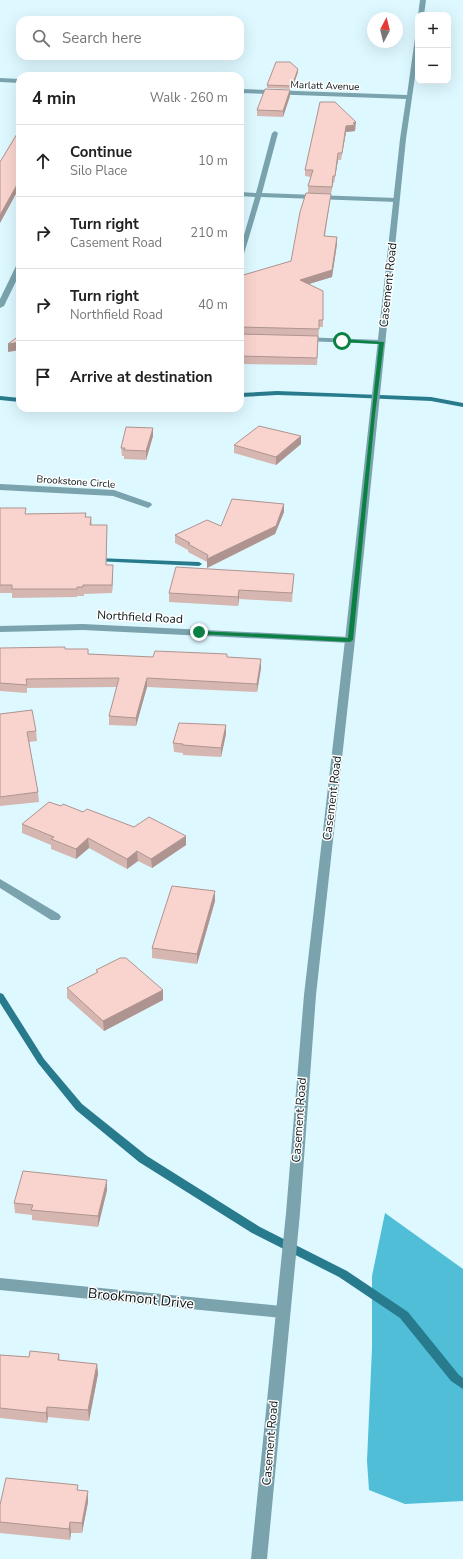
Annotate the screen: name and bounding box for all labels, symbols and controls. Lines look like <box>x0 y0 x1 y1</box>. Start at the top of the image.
north arrow <box>367 12 403 48</box>
map controls <box>415 12 451 84</box>
button: + <box>415 12 451 48</box>
search box <box>16 16 244 60</box>
icon: search <box>30 27 52 49</box>
text: Search here <box>62 28 142 48</box>
button: − <box>415 48 451 84</box>
street label: Marlatt Avenue <box>290 78 360 94</box>
text: 4 min <box>32 87 76 110</box>
text: Walk · 260 m <box>150 89 228 107</box>
text: Continue <box>70 142 132 162</box>
icon: ahead <box>32 150 54 172</box>
text: 10 m <box>198 152 228 170</box>
text: Silo Place <box>70 162 127 180</box>
text: Turn right <box>70 214 139 234</box>
icon: right <box>32 222 54 244</box>
text: 210 m <box>190 224 228 242</box>
text: Casement Road <box>70 234 162 252</box>
street label: Casement Road <box>376 242 400 328</box>
text: Turn right <box>70 286 139 306</box>
icon: right <box>32 294 54 316</box>
text: 40 m <box>198 296 228 314</box>
text: Northfield Road <box>70 306 163 324</box>
route start <box>333 332 351 350</box>
icon: arrive <box>32 366 54 388</box>
text: Arrive at destination <box>70 367 213 387</box>
street label: Brookstone Circle <box>36 472 116 492</box>
street label: Northfield Road <box>97 607 183 627</box>
route end <box>190 623 208 641</box>
street label: Casement Road <box>319 755 345 841</box>
street label: Casement Road <box>288 1077 310 1163</box>
street label: Brookmont Drive <box>87 1283 195 1314</box>
street label: Casement Road <box>258 1400 282 1486</box>

